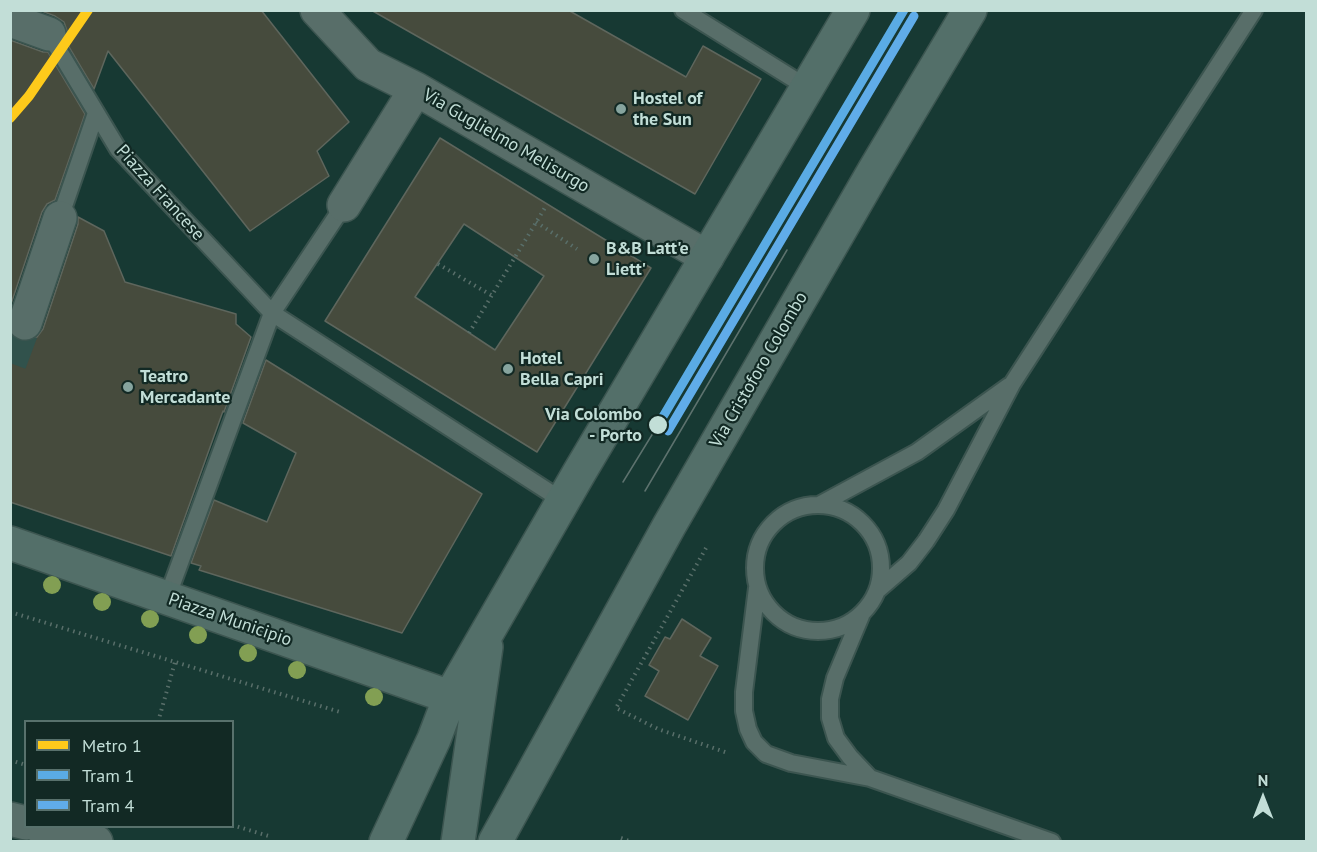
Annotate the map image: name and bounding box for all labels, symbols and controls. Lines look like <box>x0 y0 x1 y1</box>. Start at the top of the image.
street label: Via Guglielmo Melisurgo <box>419 84 593 198</box>
place label: Hostel of the Sun <box>633 88 702 130</box>
marker: Hostel of the Sun <box>614 102 628 116</box>
street label: Piazza Francese <box>111 141 209 245</box>
place label: B&B Latt'e Liett' <box>606 238 689 280</box>
marker: B&B Latt'e Liett' <box>587 252 601 266</box>
street label: Via Cristoforo Colombo <box>706 288 812 452</box>
place label: Hotel Bella Capri <box>520 348 604 391</box>
marker: Hotel Bella Capri <box>501 362 515 376</box>
place label: Teatro Mercadante <box>140 366 230 409</box>
marker: Teatro Mercadante <box>121 380 135 394</box>
place label: Via Colombo - Porto <box>545 404 642 446</box>
marker: Via Colombo - Porto <box>647 414 669 436</box>
street label: Piazza Municipio <box>165 589 295 651</box>
legend <box>24 720 234 828</box>
text: Metro 1 <box>82 734 142 757</box>
text: Tram 1 <box>82 764 134 787</box>
north arrow <box>1233 768 1293 828</box>
text: N <box>1258 770 1268 790</box>
text: Tram 4 <box>82 794 134 817</box>

